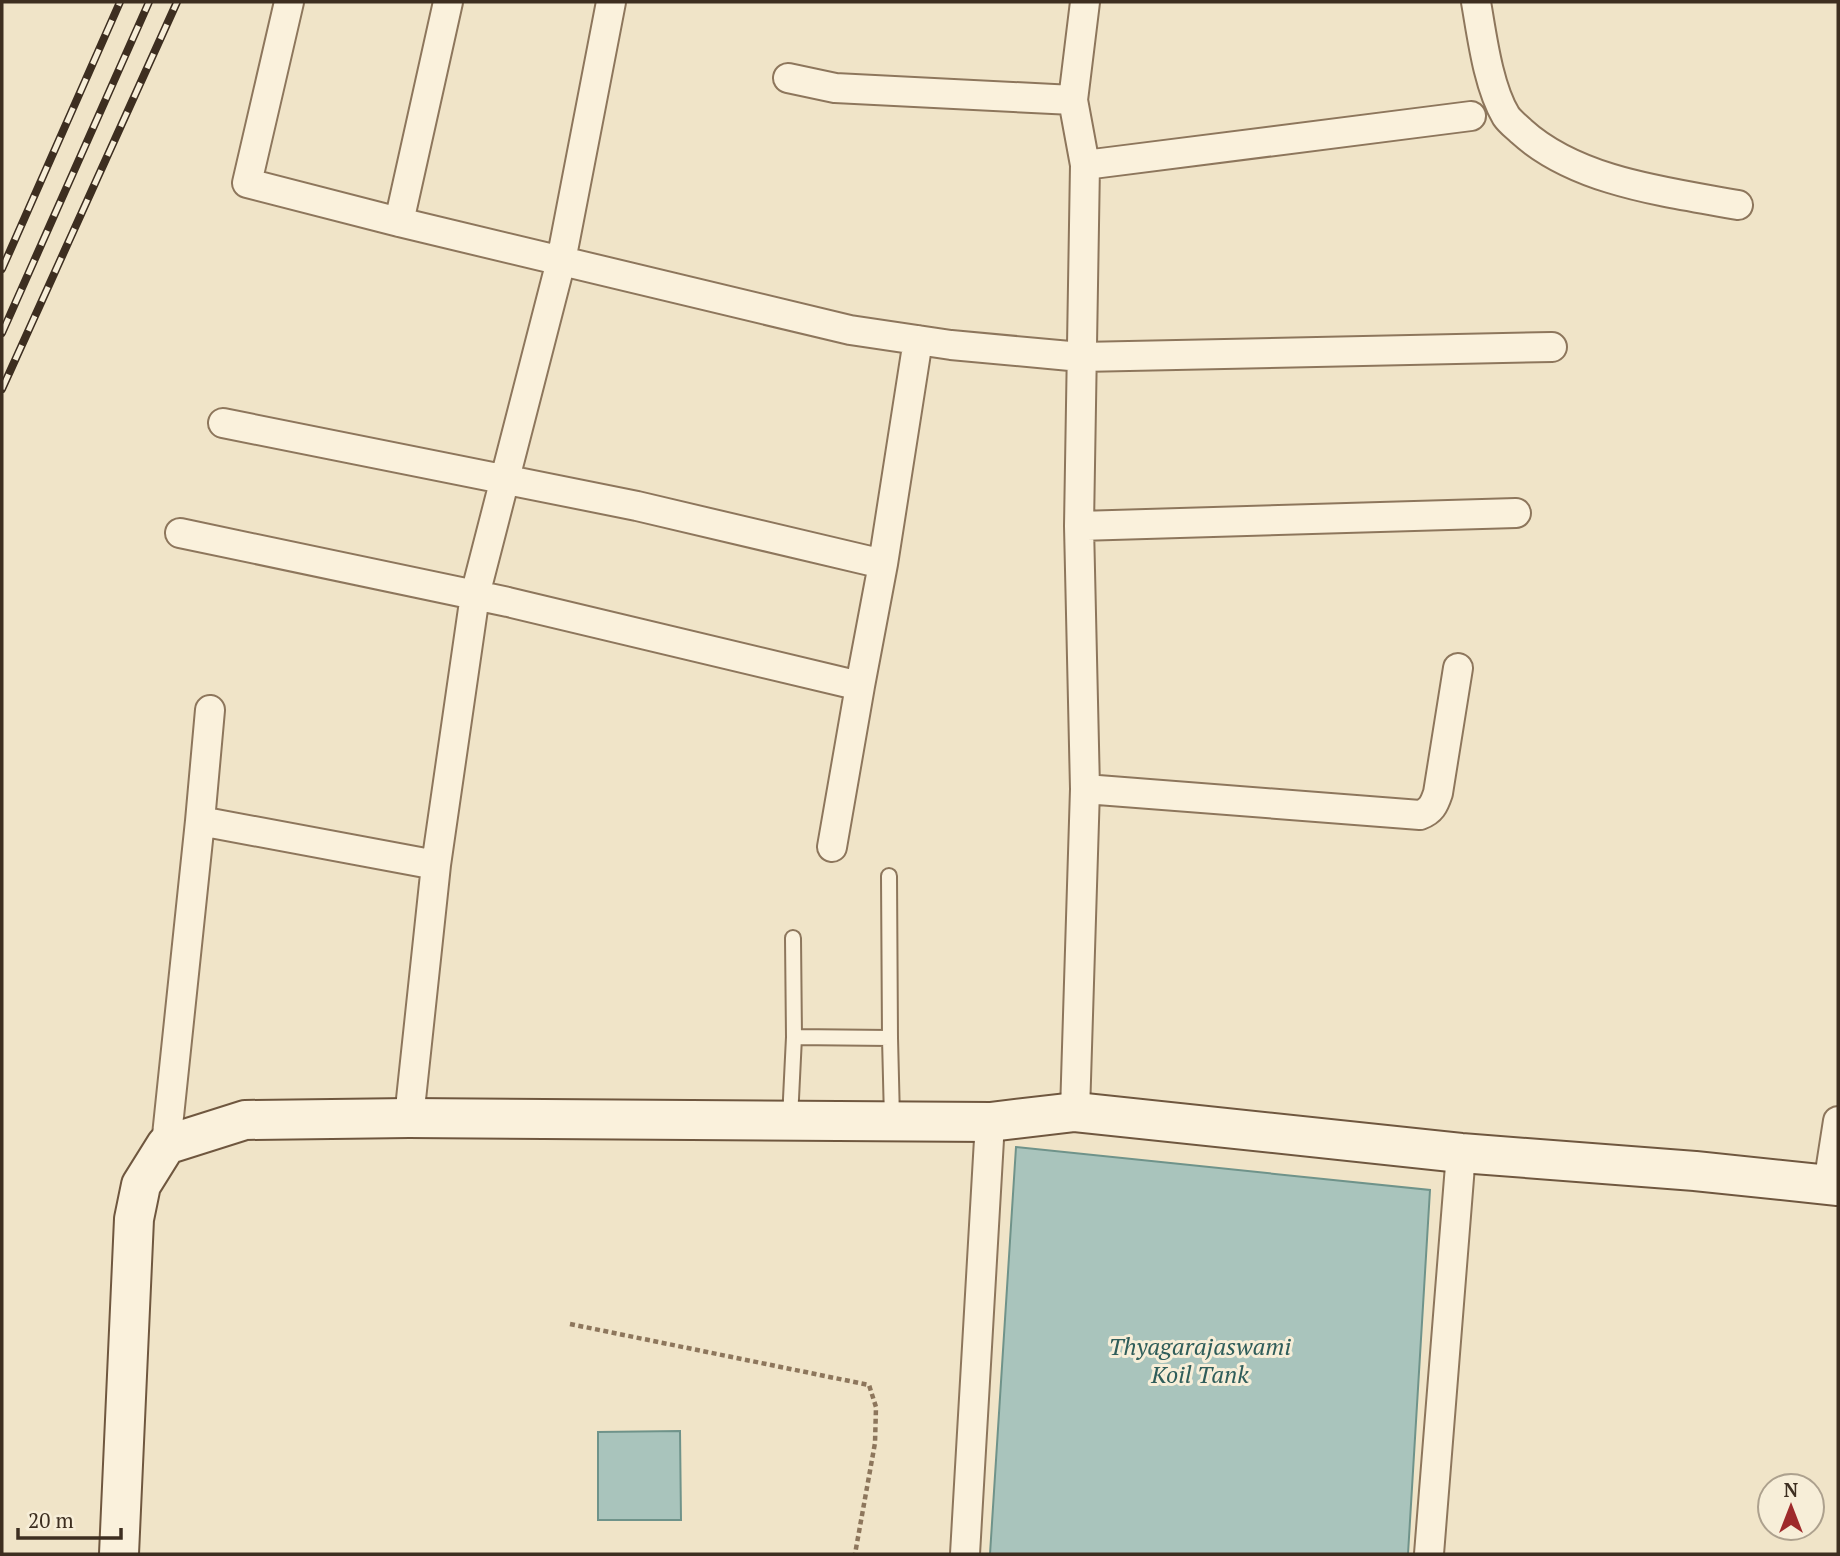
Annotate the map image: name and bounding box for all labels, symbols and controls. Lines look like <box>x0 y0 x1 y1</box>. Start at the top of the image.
water label: Thyagarajaswami Koil Tank <box>1109 1330 1292 1390</box>
north arrow <box>1756 1472 1826 1542</box>
text: N <box>1784 1477 1799 1502</box>
scale bar <box>18 1496 121 1540</box>
text: 20 m <box>28 1506 74 1534</box>

